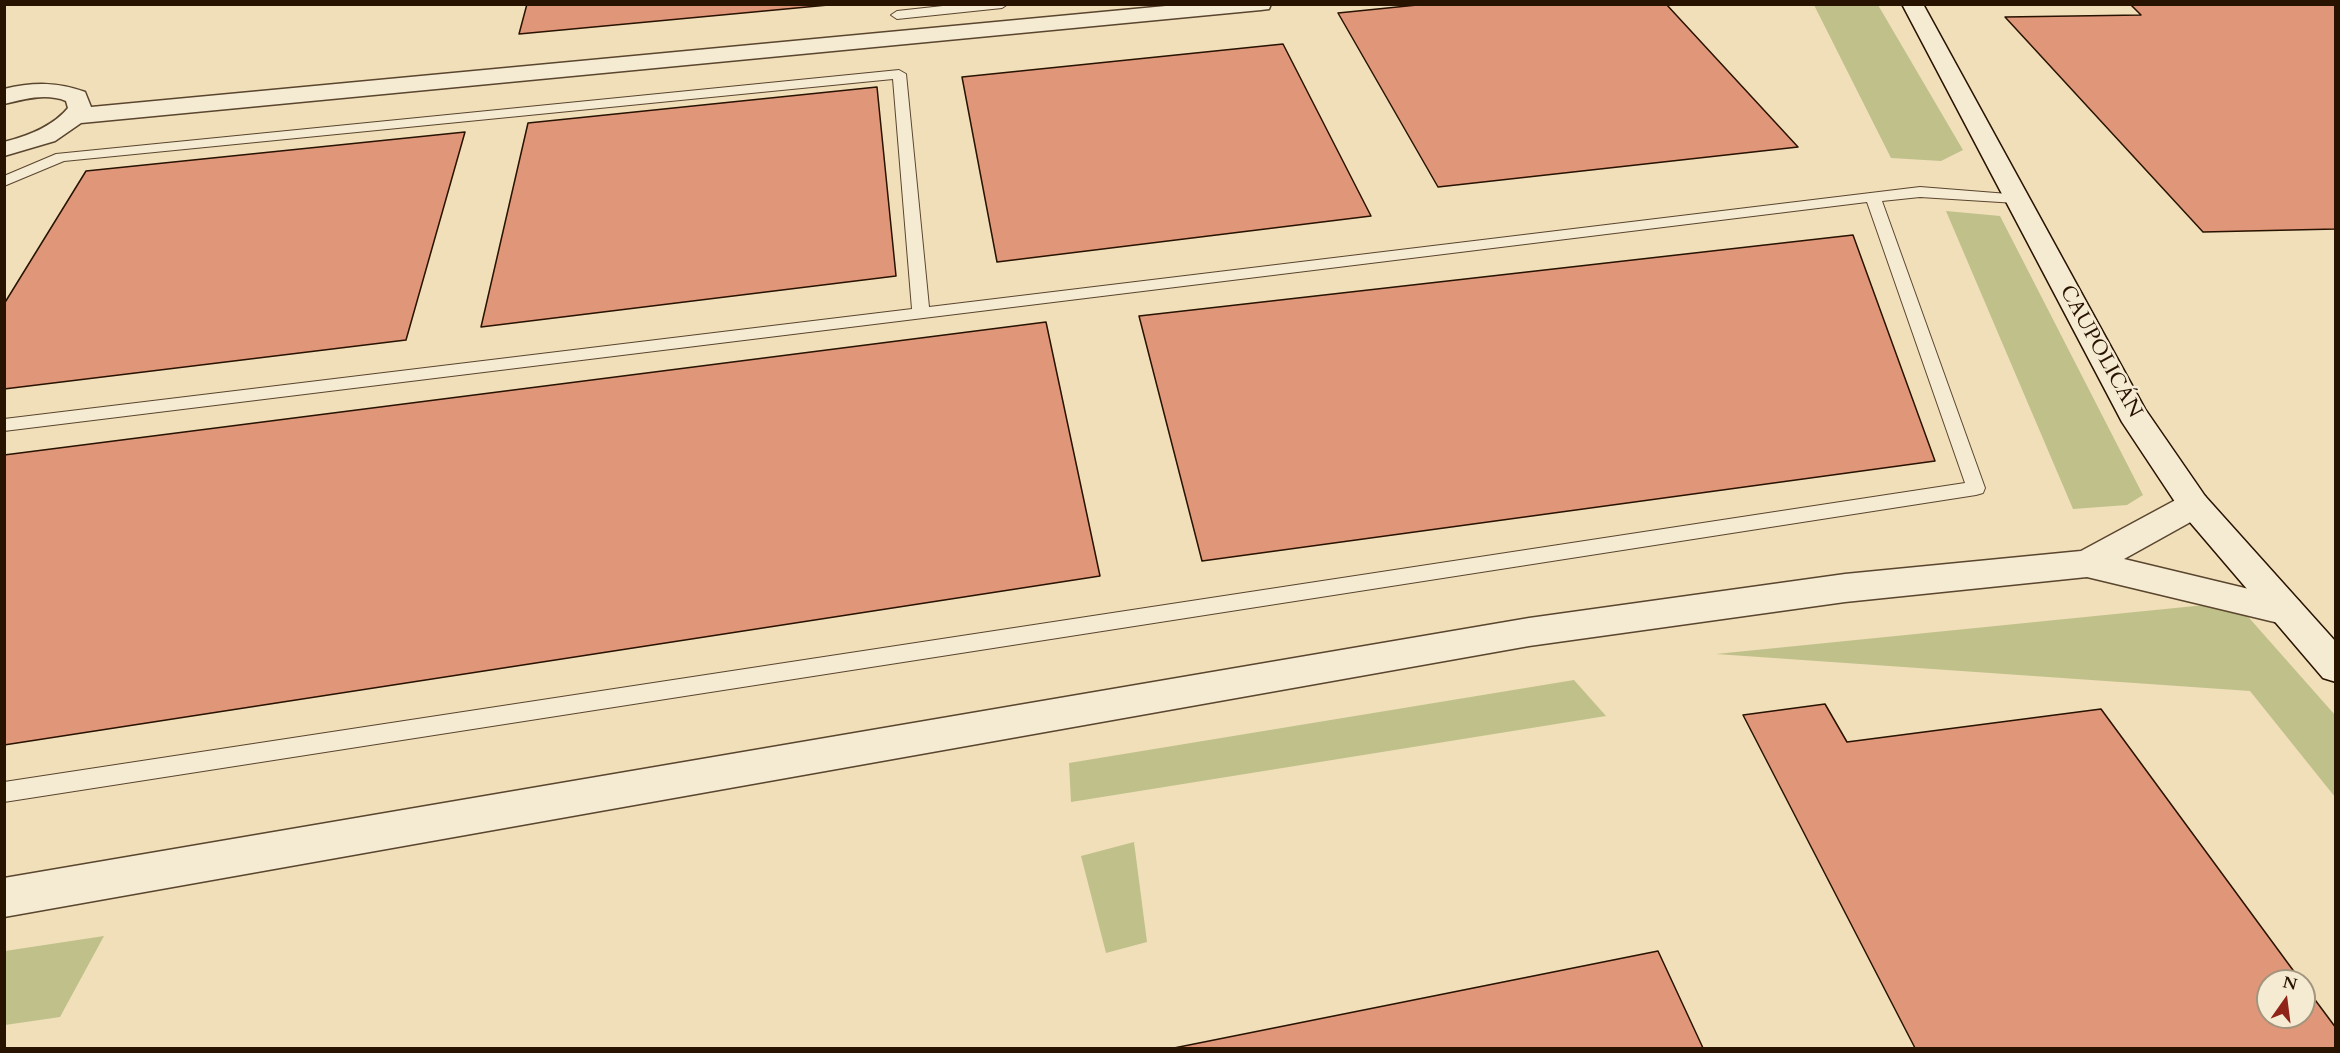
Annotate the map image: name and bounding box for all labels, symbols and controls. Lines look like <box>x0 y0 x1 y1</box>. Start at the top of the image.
street label: CAUPOLICÁN <box>2053 281 2147 423</box>
north arrow <box>2256 969 2316 1029</box>
text: N <box>2280 971 2299 996</box>

